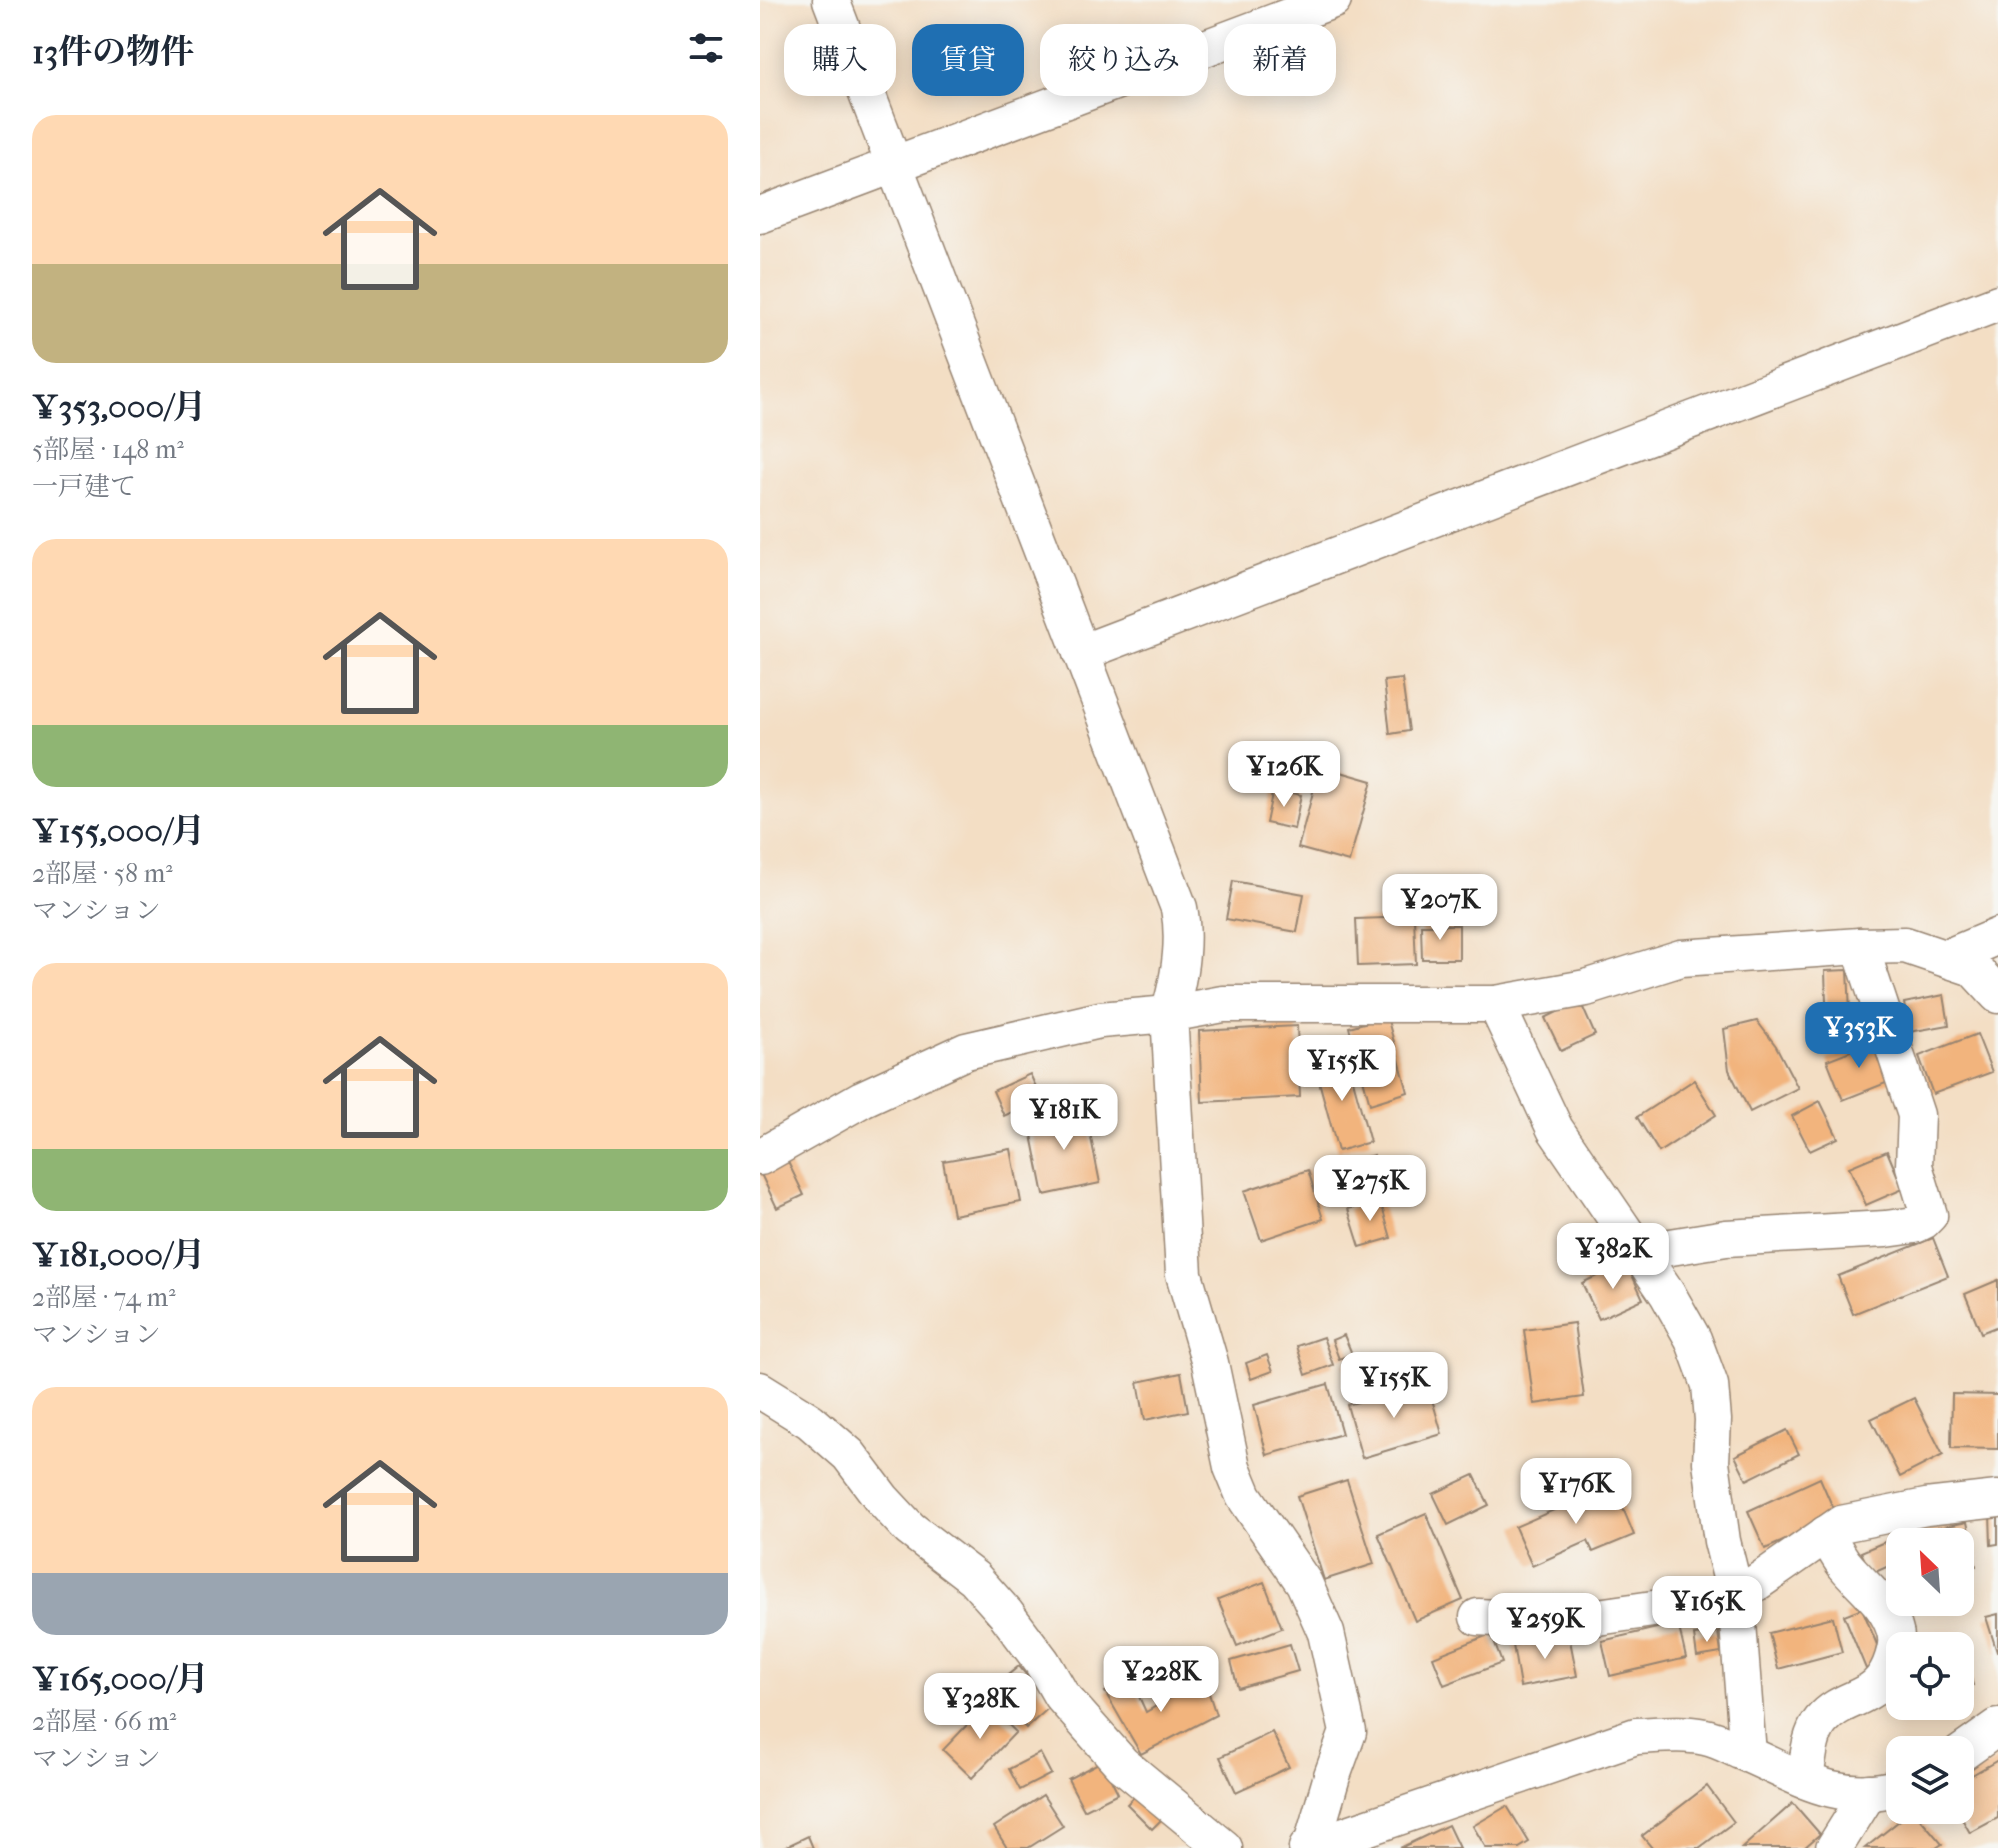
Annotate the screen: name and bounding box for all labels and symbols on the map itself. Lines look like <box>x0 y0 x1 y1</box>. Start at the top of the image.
pin: ¥126K <box>1228 741 1340 809</box>
pin: ¥207K <box>1384 874 1496 942</box>
pin: ¥353K <box>1803 1002 1915 1070</box>
pin: ¥155K <box>1286 1035 1398 1103</box>
pin: ¥181K <box>1008 1084 1120 1152</box>
pin: ¥275K <box>1314 1155 1426 1223</box>
pin: ¥382K <box>1557 1223 1669 1291</box>
pin: ¥155K <box>1338 1352 1450 1420</box>
pin: ¥176K <box>1520 1458 1632 1526</box>
north arrow <box>1886 1528 1974 1616</box>
pin: ¥165K <box>1651 1576 1763 1644</box>
pin: ¥259K <box>1489 1593 1601 1661</box>
pin: ¥228K <box>1105 1646 1217 1714</box>
pin: ¥328K <box>924 1673 1036 1741</box>

